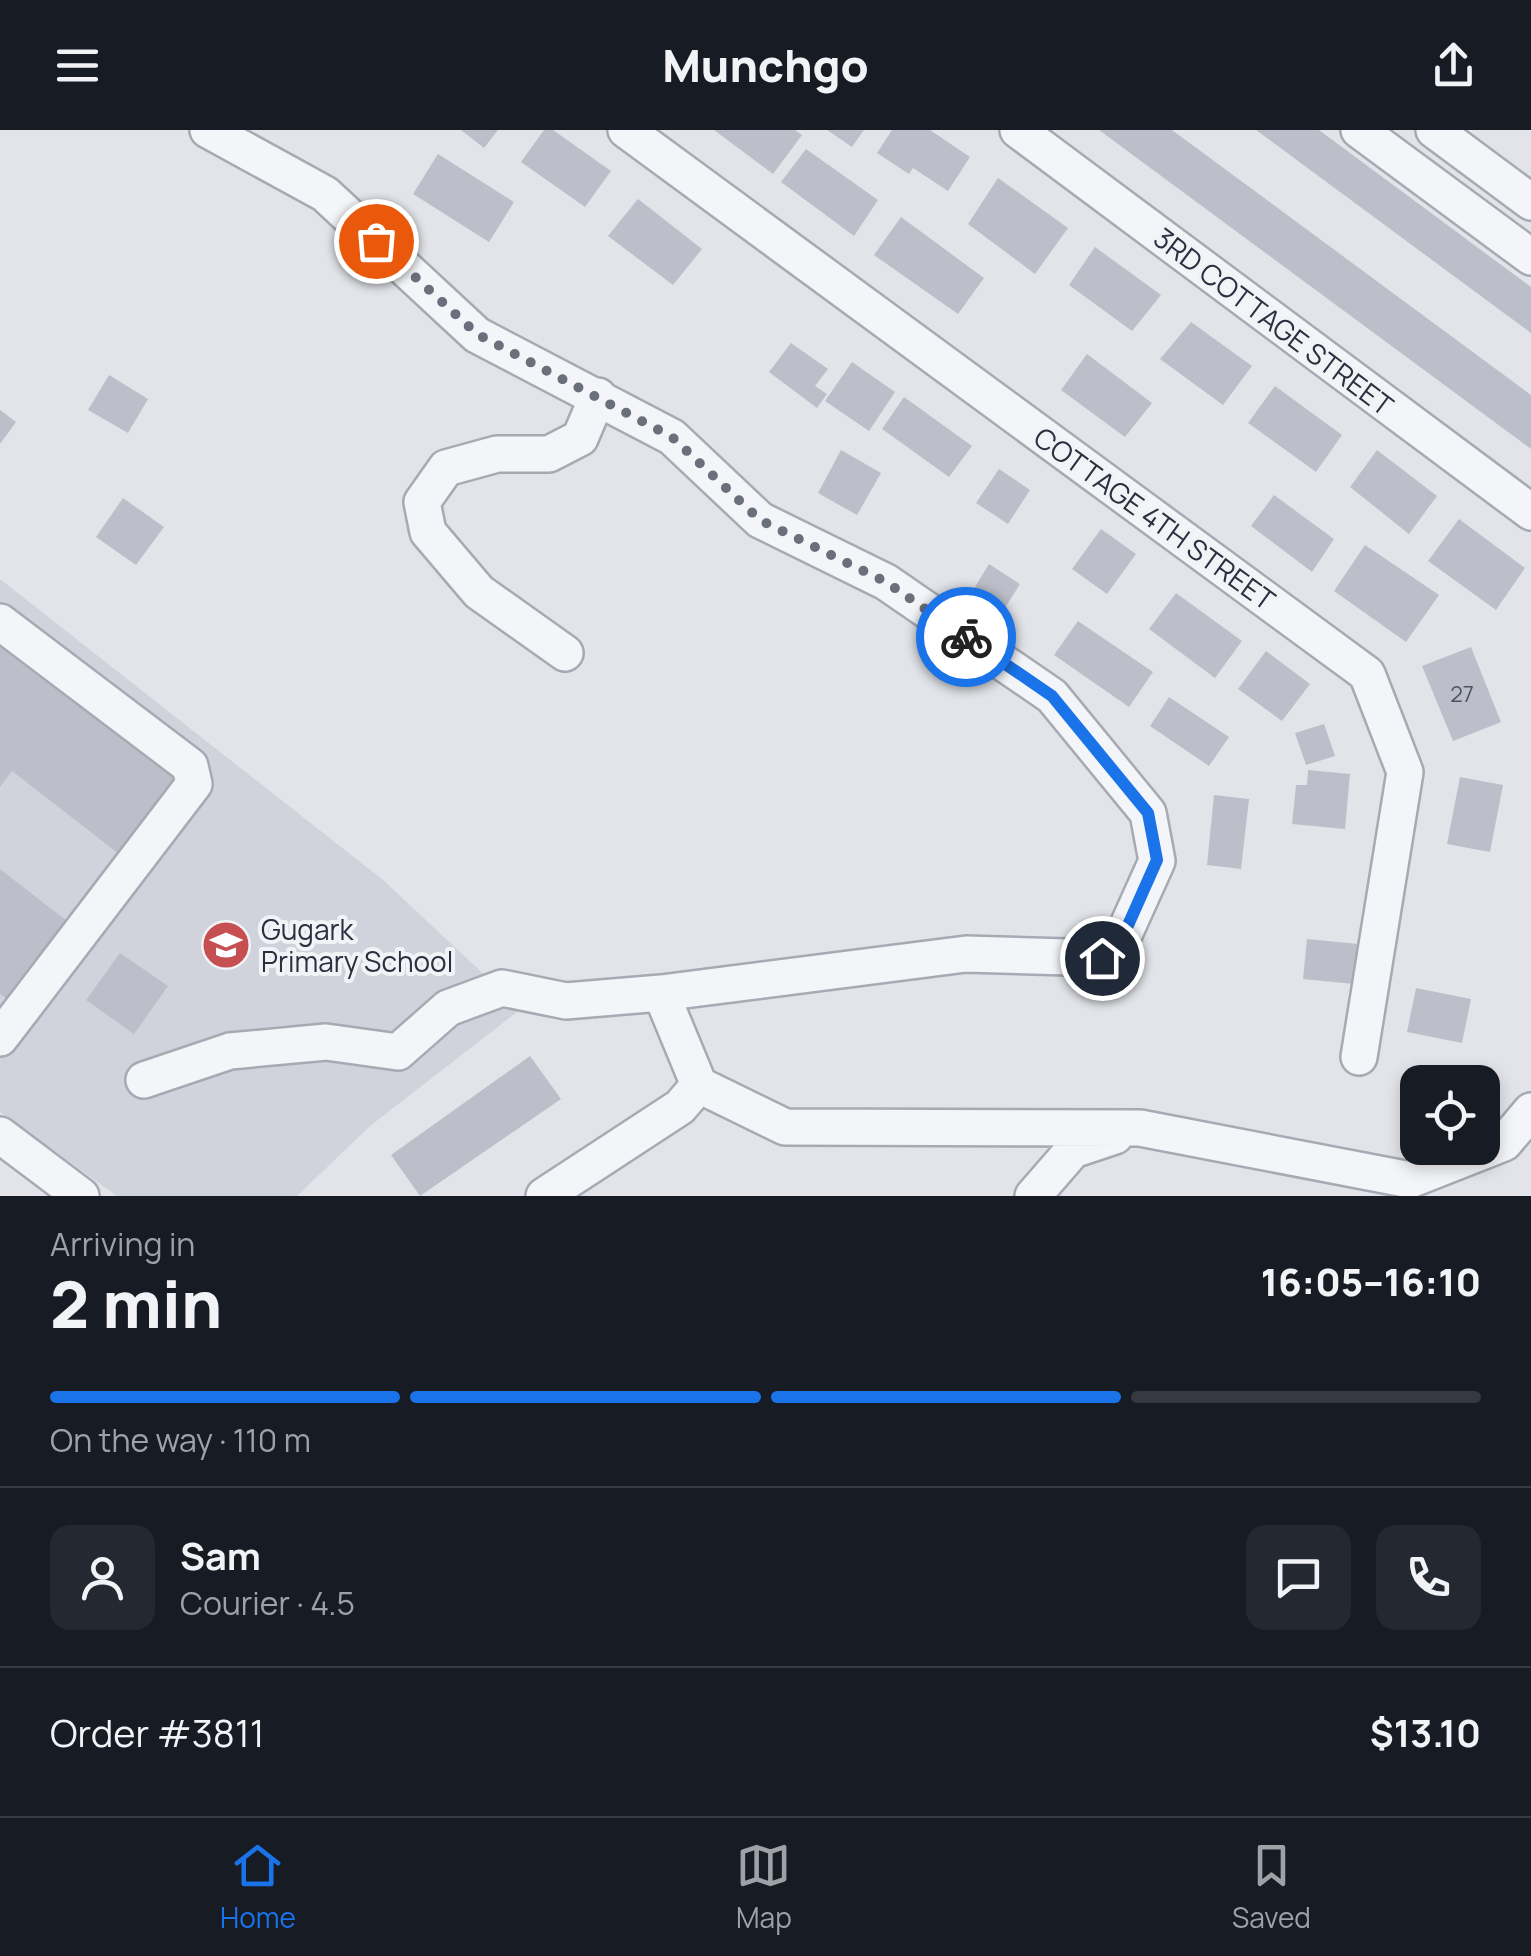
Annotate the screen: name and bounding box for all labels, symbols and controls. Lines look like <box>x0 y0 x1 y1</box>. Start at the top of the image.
text: Munchgo <box>662 34 869 96</box>
icon: menu <box>50 38 105 93</box>
icon: share <box>1426 38 1481 93</box>
pin <box>334 199 419 284</box>
icon: bag <box>349 214 404 269</box>
street label: 3RD COTTAGE STREET <box>1147 218 1402 424</box>
street label: СOTTAGE 4TH STREET <box>1027 418 1283 619</box>
courier <box>916 587 1016 687</box>
icon: bike <box>939 610 994 665</box>
house number: 27 <box>1450 679 1474 709</box>
place label: Gugark Primary School <box>261 910 453 980</box>
pin <box>1060 916 1145 1001</box>
school or university icon: Gugark Primary School <box>200 919 252 971</box>
icon: home <box>1075 931 1130 986</box>
map controls <box>1400 1065 1500 1165</box>
button: locate <box>1400 1065 1500 1165</box>
text: Arriving in <box>50 1222 195 1266</box>
text: 16:05–16:10 <box>1261 1255 1481 1307</box>
text: 2 min <box>50 1259 222 1348</box>
text: On the way · 110 m <box>50 1418 311 1462</box>
button: person <box>50 1525 155 1630</box>
button: chat <box>1246 1525 1351 1630</box>
button: phone <box>1376 1525 1481 1630</box>
text: Sam <box>180 1529 261 1581</box>
text: Courier · 4.5 <box>180 1581 355 1625</box>
text: Order #3811 <box>50 1706 265 1758</box>
text: $13.10 <box>1370 1706 1481 1758</box>
tab: Home <box>220 1838 296 1936</box>
tab: Map <box>736 1838 792 1936</box>
tab: Saved <box>1232 1838 1311 1936</box>

